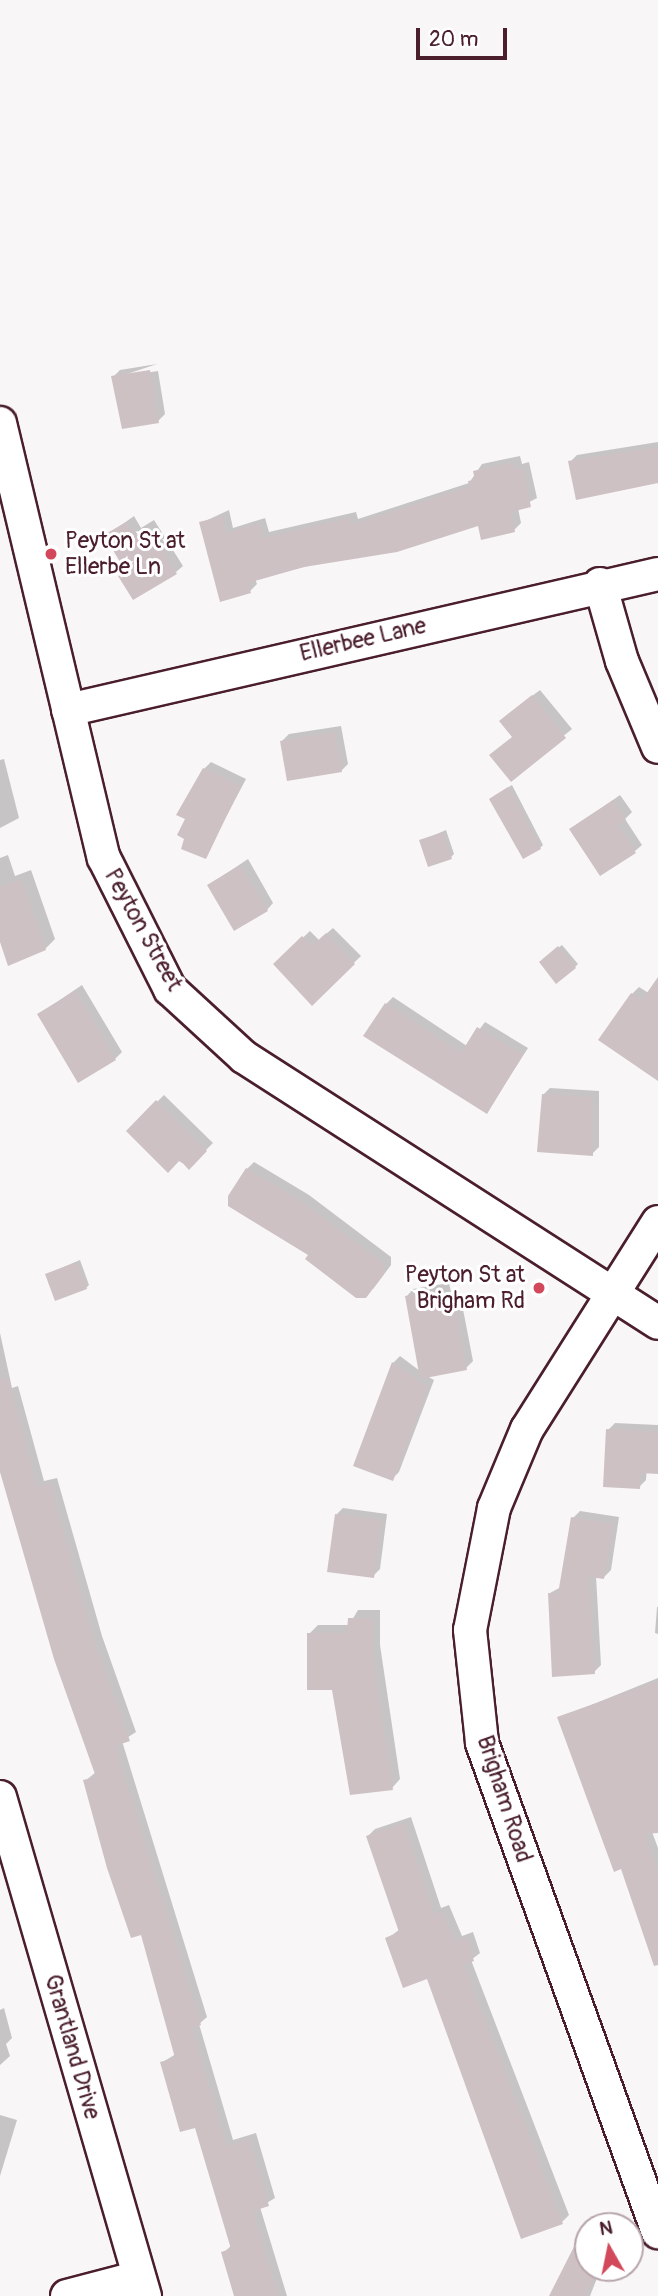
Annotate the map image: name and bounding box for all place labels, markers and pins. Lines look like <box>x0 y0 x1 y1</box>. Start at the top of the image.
place label: Peyton St at Ellerbe Ln <box>65 527 185 581</box>
marker: Peyton St at Ellerbe Ln <box>43 546 59 562</box>
place label: Peyton St at Brigham Rd <box>405 1261 525 1315</box>
marker: Peyton St at Brigham Rd <box>531 1280 547 1296</box>

